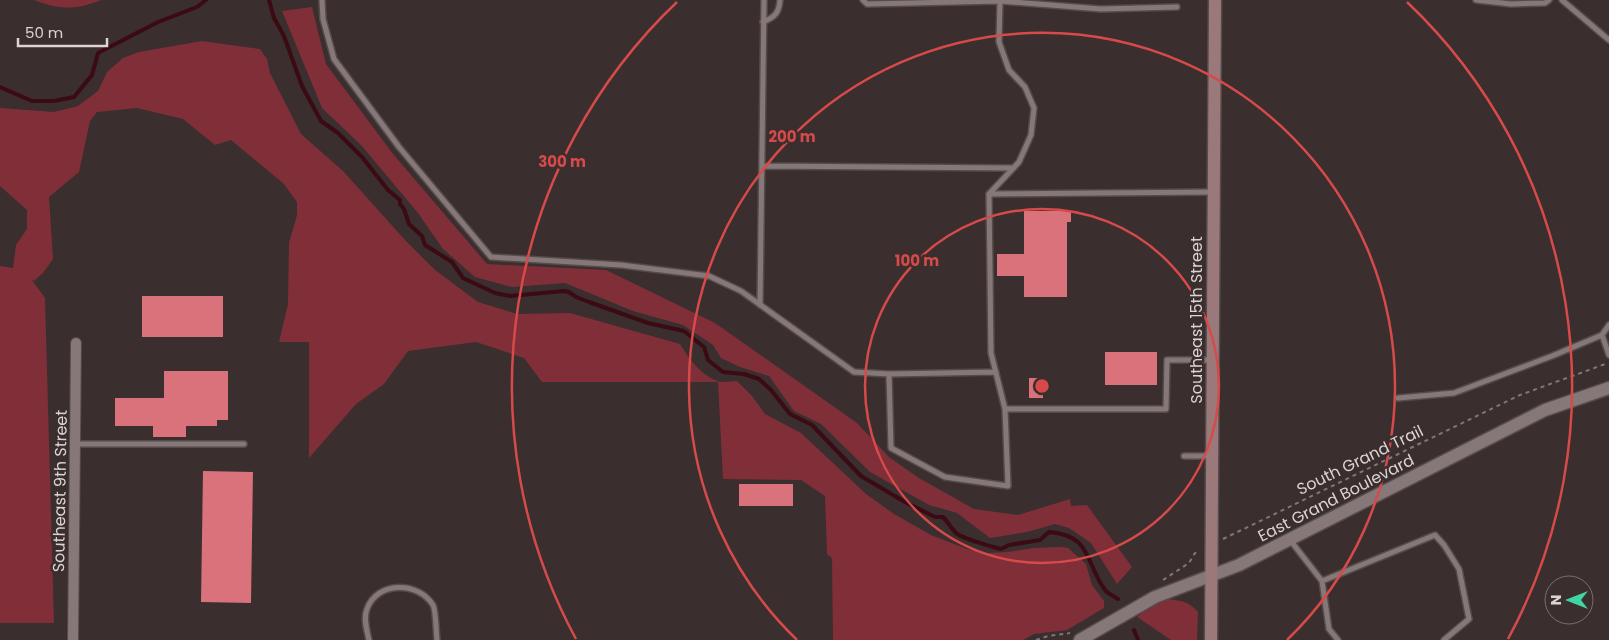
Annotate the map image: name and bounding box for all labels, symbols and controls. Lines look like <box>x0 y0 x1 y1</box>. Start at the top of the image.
scale bar <box>18 15 106 47</box>
text: 50 m <box>25 22 63 43</box>
text: 200 m <box>768 126 816 147</box>
text: 300 m <box>538 151 586 172</box>
street label: Southeast 15th Street <box>1185 236 1208 404</box>
text: 100 m <box>895 250 939 271</box>
centre of rings <box>1033 377 1051 395</box>
street label: Southeast 9th Street <box>47 409 73 572</box>
street label: South Grand Trail <box>1293 419 1427 501</box>
street label: East Grand Boulevard <box>1254 449 1418 547</box>
north arrow <box>1544 575 1594 625</box>
text: N <box>1546 595 1566 605</box>

